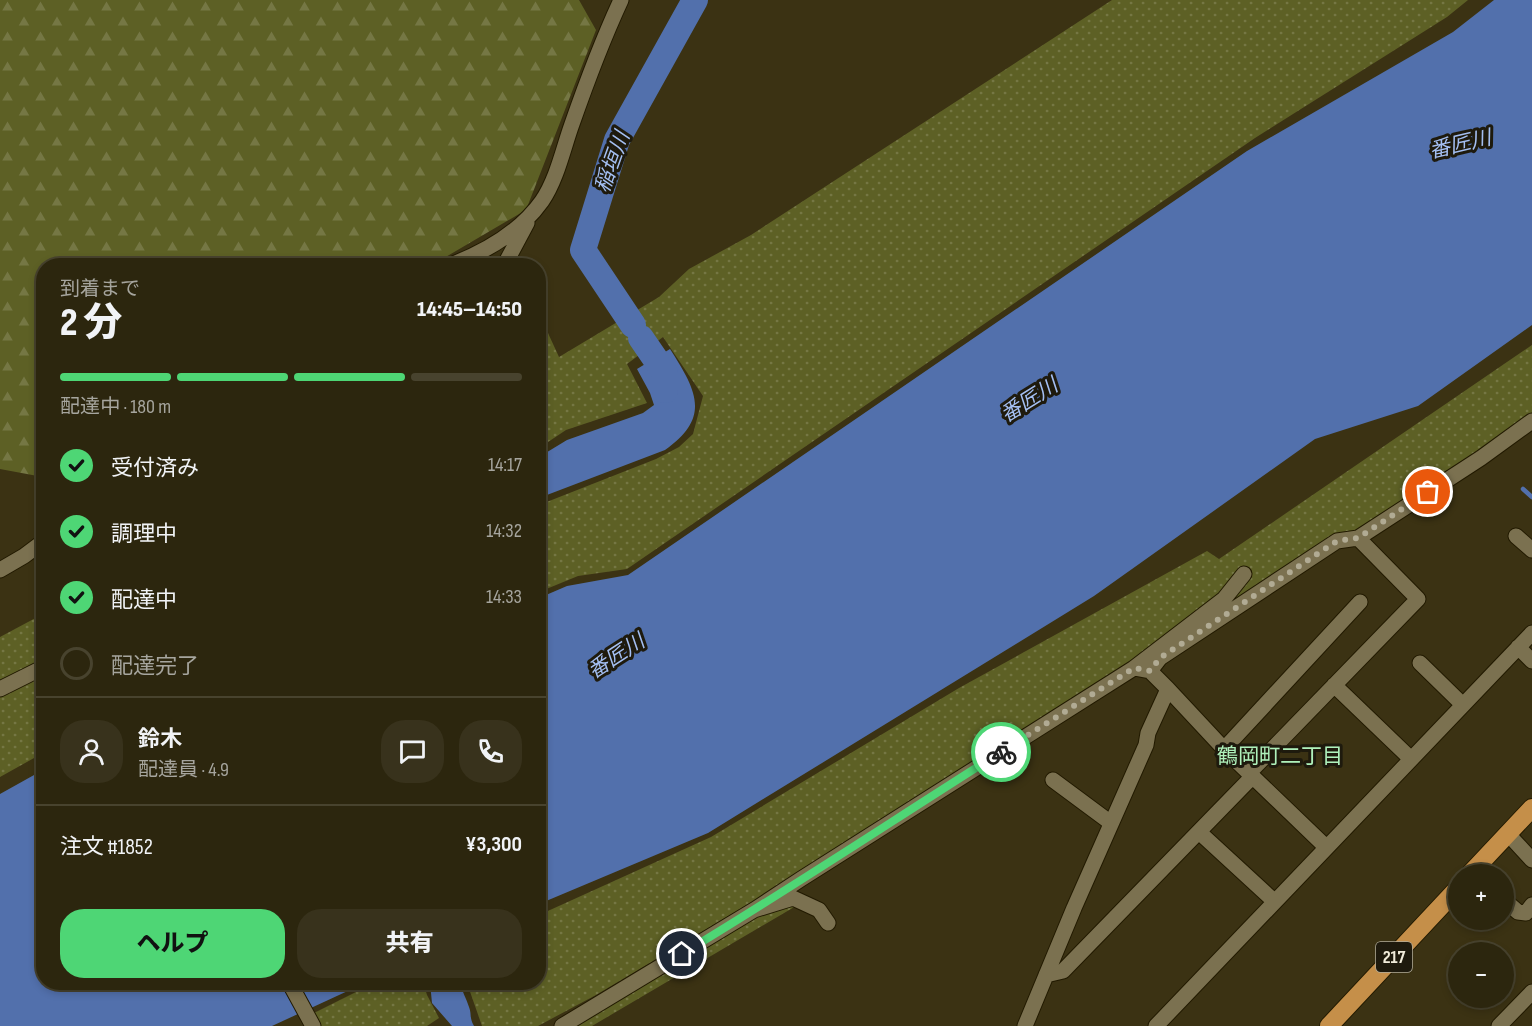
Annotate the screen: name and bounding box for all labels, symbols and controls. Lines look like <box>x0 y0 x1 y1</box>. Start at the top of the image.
water label: 番匠川 <box>1427 125 1496 164</box>
water label: 稲垣川 <box>590 126 636 196</box>
text: 到着まで <box>60 277 140 301</box>
text: 14:45–14:50 <box>417 296 522 323</box>
text: 2 分 <box>60 300 123 347</box>
water label: 番匠川 <box>996 372 1064 428</box>
text: 配達中 · 180 m <box>60 395 171 419</box>
icon: check <box>60 449 93 482</box>
text: 14:17 <box>488 453 522 477</box>
text: 受付済み <box>111 455 199 482</box>
pin <box>1402 466 1453 517</box>
icon: bag <box>1411 475 1444 508</box>
icon: check <box>60 515 93 548</box>
text: 14:32 <box>486 519 522 543</box>
text: 調理中 <box>111 521 177 548</box>
icon: check <box>60 581 93 614</box>
text: 14:33 <box>486 585 522 609</box>
text: 配達中 <box>111 587 177 614</box>
water label: 番匠川 <box>583 628 651 684</box>
text: 配達完了 <box>111 653 199 680</box>
button: person <box>60 720 123 783</box>
button: chat <box>381 720 444 783</box>
button: phone <box>459 720 522 783</box>
courier <box>971 722 1031 782</box>
text: 鈴木 <box>138 726 182 753</box>
icon: bike <box>985 736 1018 769</box>
district label: 鶴岡町二丁目 <box>1217 744 1343 769</box>
text: 配達員 · 4.9 <box>138 758 229 782</box>
text: ¥3,300 <box>465 831 522 858</box>
text: 注文 #1852 <box>60 834 153 861</box>
map controls <box>1448 864 1514 1008</box>
button: + <box>1448 864 1514 930</box>
button: ヘルプ <box>60 909 285 978</box>
button: 共有 <box>297 909 522 978</box>
pin <box>656 928 707 979</box>
icon: home <box>665 937 698 970</box>
road number: 217 <box>1376 942 1412 972</box>
button: − <box>1448 942 1514 1008</box>

